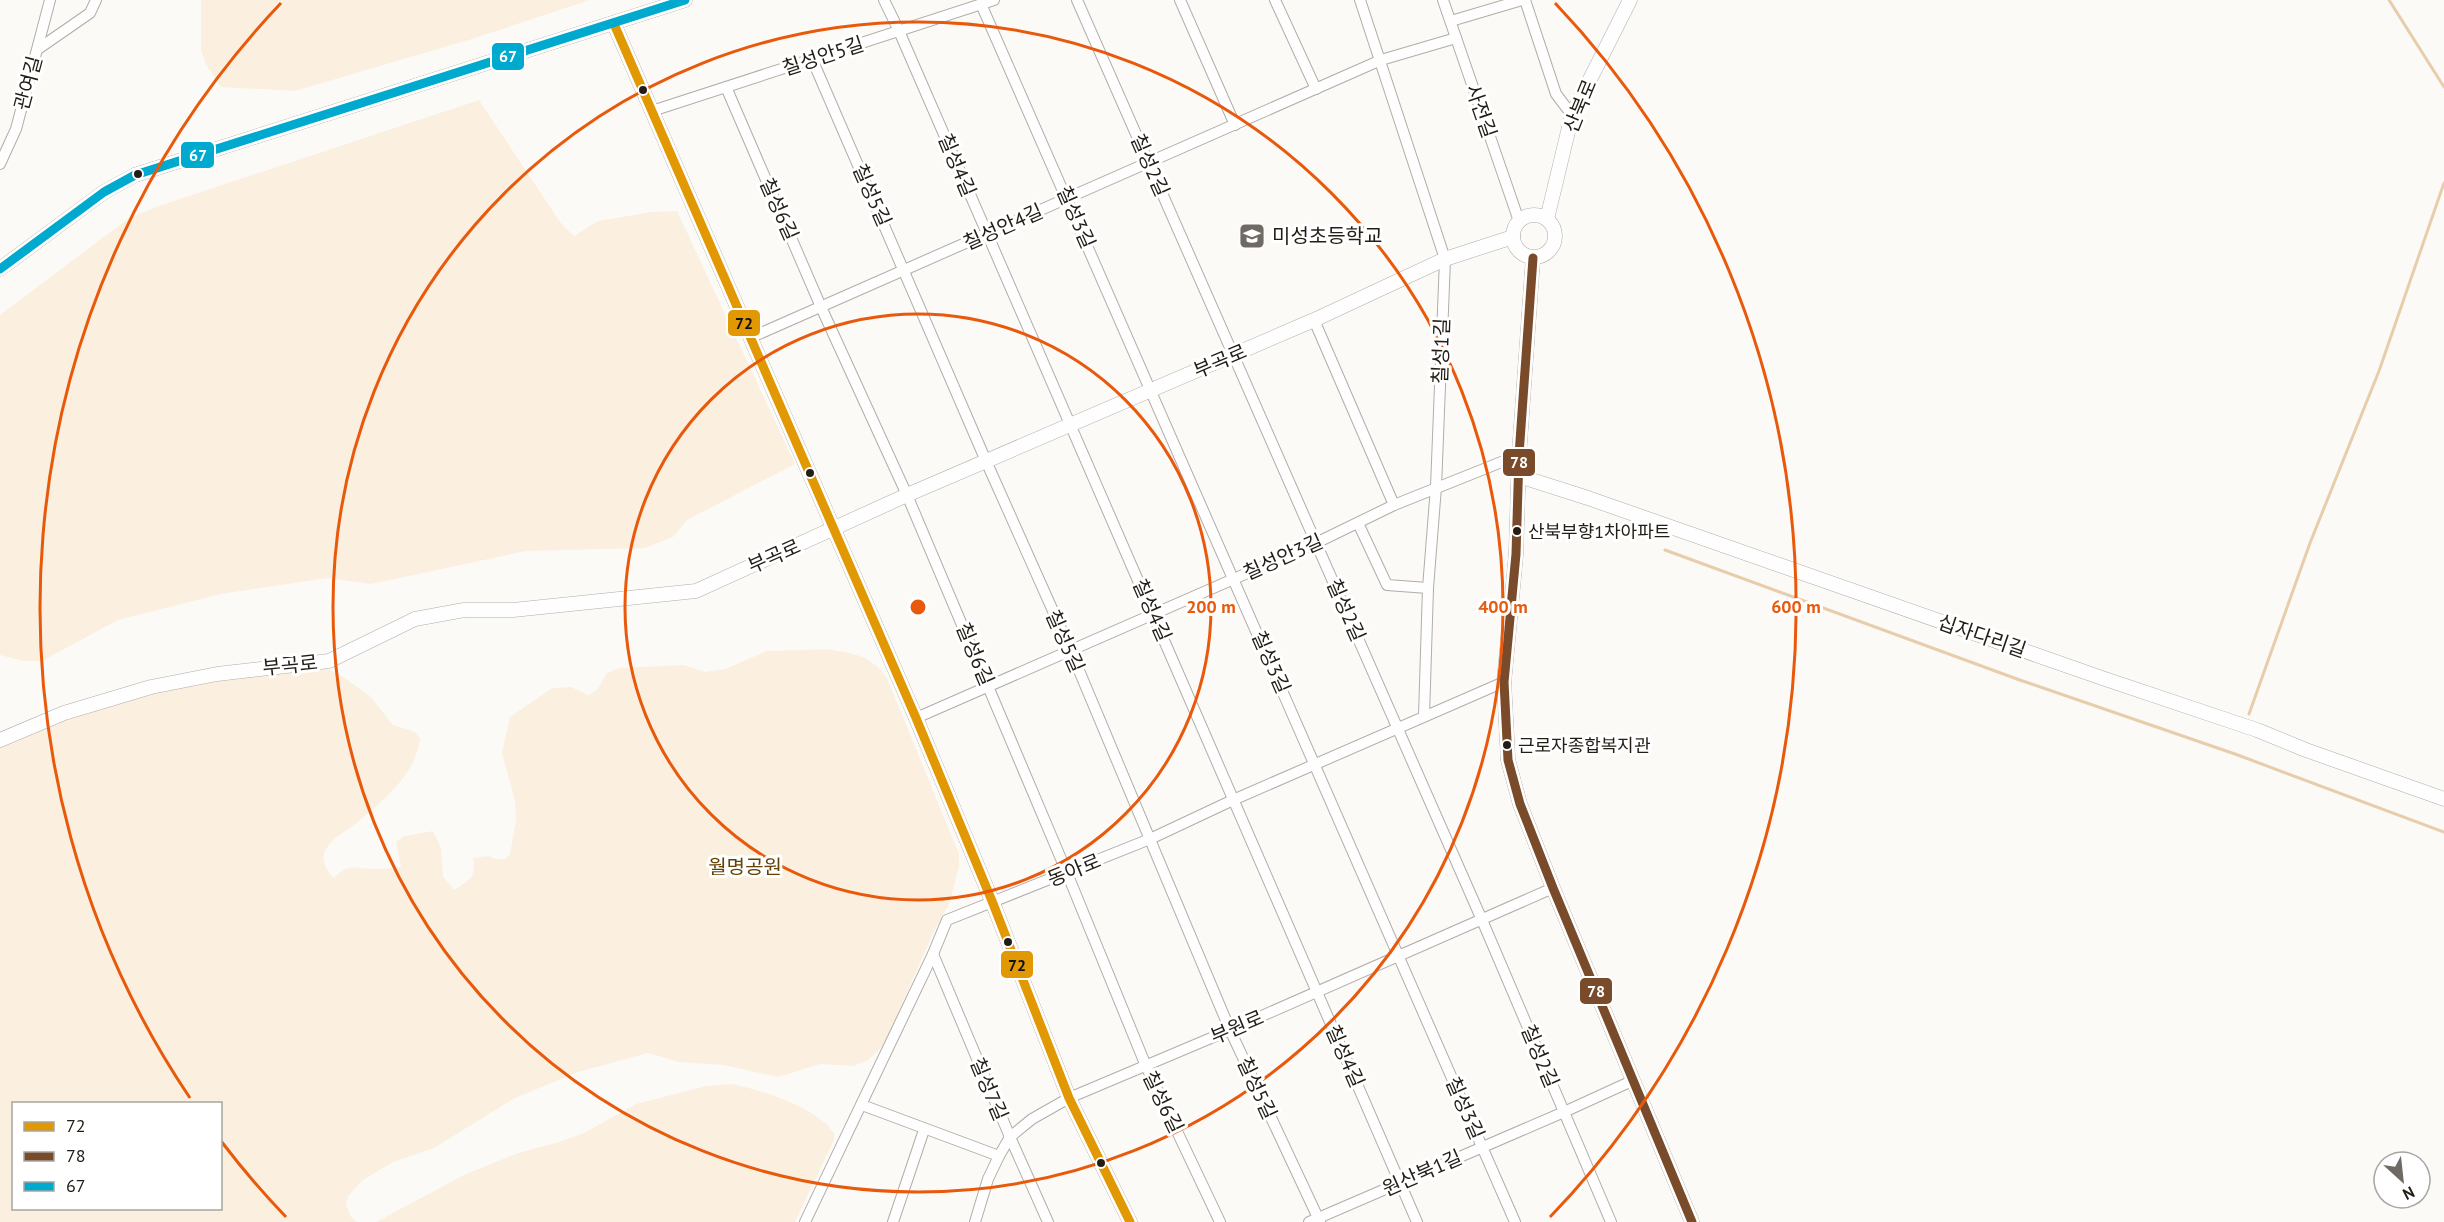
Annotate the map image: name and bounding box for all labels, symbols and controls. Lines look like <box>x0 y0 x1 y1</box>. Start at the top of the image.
street label: 칠성안5길 <box>779 31 867 81</box>
line badge: 67 <box>491 42 525 71</box>
text: 67 <box>499 46 517 66</box>
street label: 관여길 <box>8 53 48 113</box>
street label: 산북로 <box>1558 76 1602 136</box>
street label: 사전길 <box>1460 81 1502 141</box>
unlabelled marker <box>637 84 649 96</box>
street label: 칠성4길 <box>932 129 982 201</box>
street label: 칠성2길 <box>1125 130 1175 200</box>
line badge: 67 <box>180 141 215 169</box>
text: 67 <box>189 145 207 165</box>
street label: 칠성5길 <box>847 160 897 230</box>
unlabelled marker <box>132 168 144 180</box>
street label: 칠성6길 <box>754 174 804 244</box>
street label: 칠성3길 <box>1051 182 1101 252</box>
street label: 칠성안4길 <box>959 198 1047 256</box>
school or university icon: 미성초등학교 <box>1237 221 1267 251</box>
place label: 미성초등학교 <box>1272 223 1382 249</box>
line badge: 72 <box>727 309 761 337</box>
text: 72 <box>735 313 753 333</box>
street label: 칠성1길 <box>1427 318 1455 384</box>
street label: 부곡로 <box>1190 338 1250 384</box>
line badge: 78 <box>1502 448 1536 477</box>
text: 78 <box>1510 452 1528 472</box>
unlabelled marker <box>804 467 816 479</box>
place label: 산북부향1차아파트 <box>1528 520 1670 543</box>
marker: 산북부향1차아파트 <box>1511 525 1523 537</box>
street label: 칠성안3길 <box>1239 528 1327 586</box>
street label: 부곡로 <box>743 533 805 579</box>
street label: 칠성4길 <box>1127 575 1177 645</box>
street label: 칠성2길 <box>1321 575 1371 645</box>
text: 200 m <box>1186 595 1236 618</box>
text: 400 m <box>1478 595 1528 618</box>
text: 600 m <box>1771 595 1821 618</box>
centre of rings <box>908 597 928 617</box>
street label: 칠성5길 <box>1040 606 1090 676</box>
street label: 십자다리길 <box>1934 609 2030 663</box>
street label: 칠성6길 <box>950 618 1000 690</box>
street label: 칠성3길 <box>1246 627 1296 697</box>
street label: 부곡로 <box>261 649 319 681</box>
place label: 근로자종합복지관 <box>1518 734 1651 757</box>
marker: 근로자종합복지관 <box>1501 739 1513 751</box>
street label: 동아로 <box>1044 848 1104 892</box>
park label: 월명공원 <box>708 854 782 880</box>
unlabelled marker <box>1002 936 1014 948</box>
line badge: 72 <box>1000 950 1034 979</box>
text: 72 <box>1008 955 1026 975</box>
line badge: 78 <box>1579 977 1613 1005</box>
text: 78 <box>1587 981 1605 1001</box>
street label: 부원로 <box>1207 1004 1267 1050</box>
street label: 칠성2길 <box>1515 1020 1565 1092</box>
street label: 칠성4길 <box>1320 1021 1370 1091</box>
street label: 칠성7길 <box>964 1053 1014 1125</box>
street label: 칠성5길 <box>1231 1053 1283 1123</box>
street label: 칠성6길 <box>1137 1067 1189 1137</box>
street label: 칠성3길 <box>1440 1073 1490 1143</box>
legend <box>12 1102 222 1210</box>
text: 72 <box>66 1114 86 1137</box>
text: 78 <box>66 1144 86 1167</box>
street label: 원산북1길 <box>1378 1144 1466 1202</box>
north arrow <box>2372 1150 2432 1210</box>
unlabelled marker <box>1095 1157 1107 1169</box>
text: 67 <box>66 1174 86 1197</box>
text: N <box>2400 1182 2418 1205</box>

